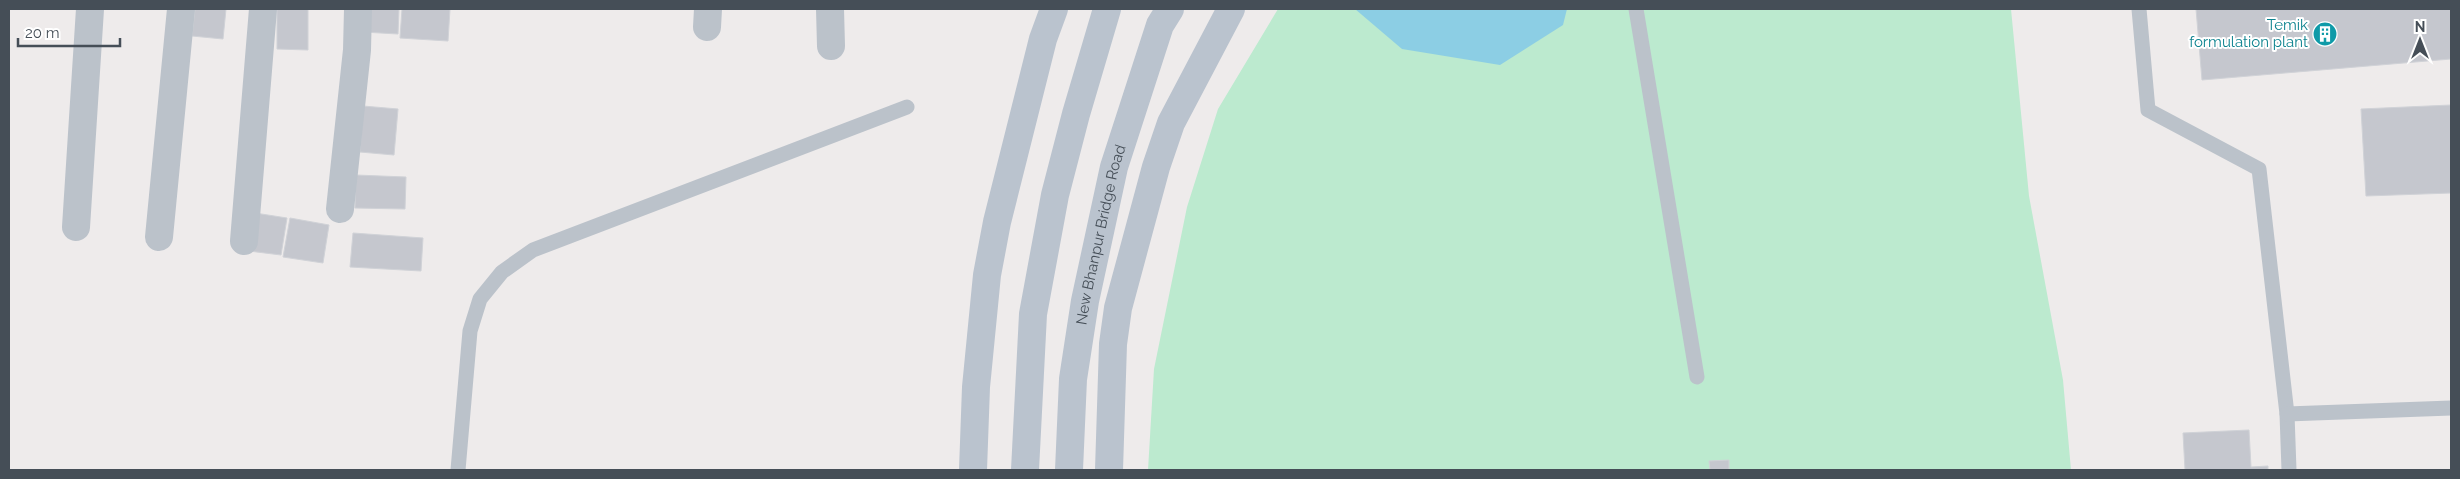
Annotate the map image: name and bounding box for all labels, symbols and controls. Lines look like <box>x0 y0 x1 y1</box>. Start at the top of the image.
scale bar <box>18 15 120 47</box>
north arrow <box>2395 15 2445 65</box>
place label: Temik formulation plant <box>2189 16 2308 51</box>
text: N <box>2415 19 2425 35</box>
building icon: Temik formulation plant <box>2312 21 2338 47</box>
text: 20 m <box>25 24 60 42</box>
street label: New Bhanpur Bridge Road <box>1072 142 1130 326</box>

